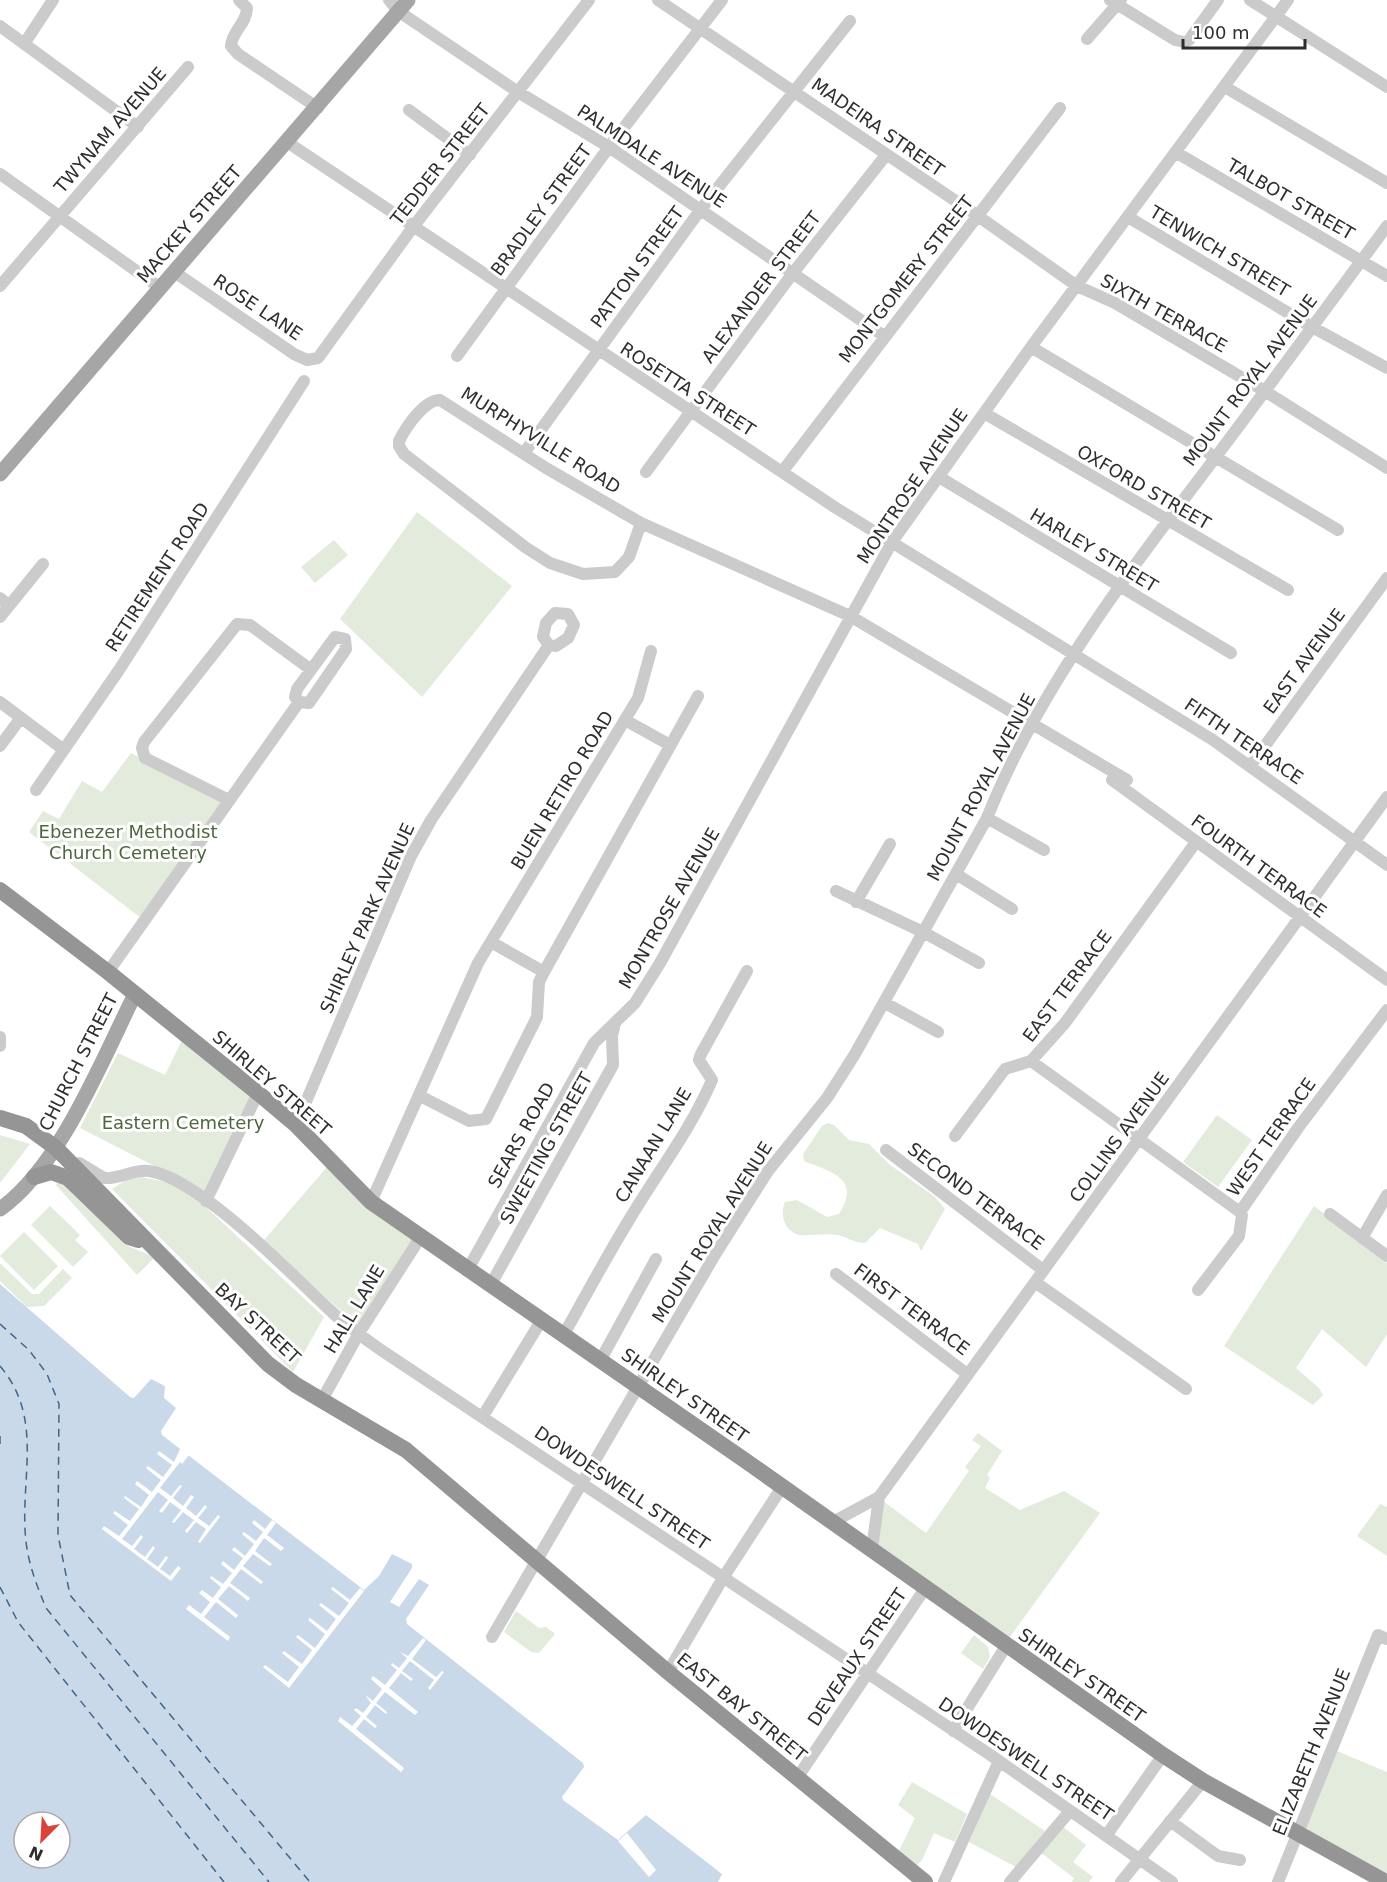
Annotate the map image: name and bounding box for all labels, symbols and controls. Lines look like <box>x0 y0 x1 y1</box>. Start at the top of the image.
scale bar <box>1183 12 1304 50</box>
text: 100 m <box>1192 22 1250 43</box>
street label: TWYNAM AVENUE <box>49 63 170 198</box>
street label: MADEIRA STREET <box>808 73 949 181</box>
street label: TEDDER STREET <box>385 98 495 230</box>
street label: PALMDALE AVENUE <box>574 100 730 212</box>
street label: BRADLEY STREET <box>486 139 596 280</box>
street label: TALBOT STREET <box>1223 154 1359 244</box>
street label: MACKEY STREET <box>132 160 246 287</box>
street label: MONTGOMERY STREET <box>834 191 978 367</box>
street label: TENWICH STREET <box>1145 200 1295 302</box>
street label: PATTON STREET <box>586 202 688 332</box>
street label: ALEXANDER STREET <box>697 206 825 367</box>
street label: SIXTH TERRACE <box>1097 269 1231 357</box>
street label: ROSE LANE <box>210 270 306 344</box>
street label: MOUNT ROYAL AVENUE <box>1179 290 1321 470</box>
street label: ROSETTA STREET <box>617 338 760 441</box>
street label: MURPHYVILLE ROAD <box>457 382 625 498</box>
street label: MONTROSE AVENUE <box>852 405 972 567</box>
street label: OXFORD STREET <box>1074 440 1215 534</box>
street label: RETIREMENT ROAD <box>101 498 213 656</box>
street label: HARLEY STREET <box>1026 504 1162 597</box>
street label: EAST AVENUE <box>1259 604 1349 718</box>
street label: MOUNT ROYAL AVENUE <box>923 690 1039 884</box>
street label: FIFTH TERRACE <box>1181 694 1307 788</box>
street label: BUEN RETIRO ROAD <box>506 707 618 873</box>
street label: FOURTH TERRACE <box>1187 810 1331 922</box>
street label: SHIRLEY PARK AVENUE <box>316 820 418 1016</box>
park label: Ebenezer Methodist Church Cemetery <box>39 821 217 863</box>
street label: MONTROSE AVENUE <box>614 824 724 992</box>
street label: EAST TERRACE <box>1018 926 1116 1046</box>
street label: CHURCH STREET <box>34 989 122 1134</box>
street label: SHIRLEY STREET <box>209 1026 336 1141</box>
street label: SWEETING STREET <box>496 1068 597 1227</box>
street label: COLLINS AVENUE <box>1065 1068 1173 1206</box>
street label: WEST TERRACE <box>1222 1074 1320 1200</box>
street label: SEARS ROAD <box>483 1079 559 1191</box>
street label: CANAAN LANE <box>610 1084 696 1206</box>
park label: Eastern Cemetery <box>102 1112 265 1133</box>
street label: MOUNT ROYAL AVENUE <box>648 1138 776 1326</box>
street label: SECOND TERRACE <box>904 1138 1048 1254</box>
street label: FIRST TERRACE <box>850 1259 974 1359</box>
street label: HALL LANE <box>319 1261 389 1357</box>
street label: BAY STREET <box>211 1278 306 1368</box>
street label: SHIRLEY STREET <box>618 1344 753 1447</box>
street label: DOWDESWELL STREET <box>531 1422 714 1555</box>
street label: DEVEAUX STREET <box>803 1584 911 1730</box>
street label: SHIRLEY STREET <box>1015 1624 1150 1727</box>
street label: EAST BAY STREET <box>673 1648 812 1766</box>
street label: ELIZABETH AVENUE <box>1268 1665 1354 1839</box>
street label: DOWDESWELL STREET <box>935 1693 1118 1826</box>
north arrow <box>12 1810 72 1870</box>
text: N <box>26 1842 46 1865</box>

